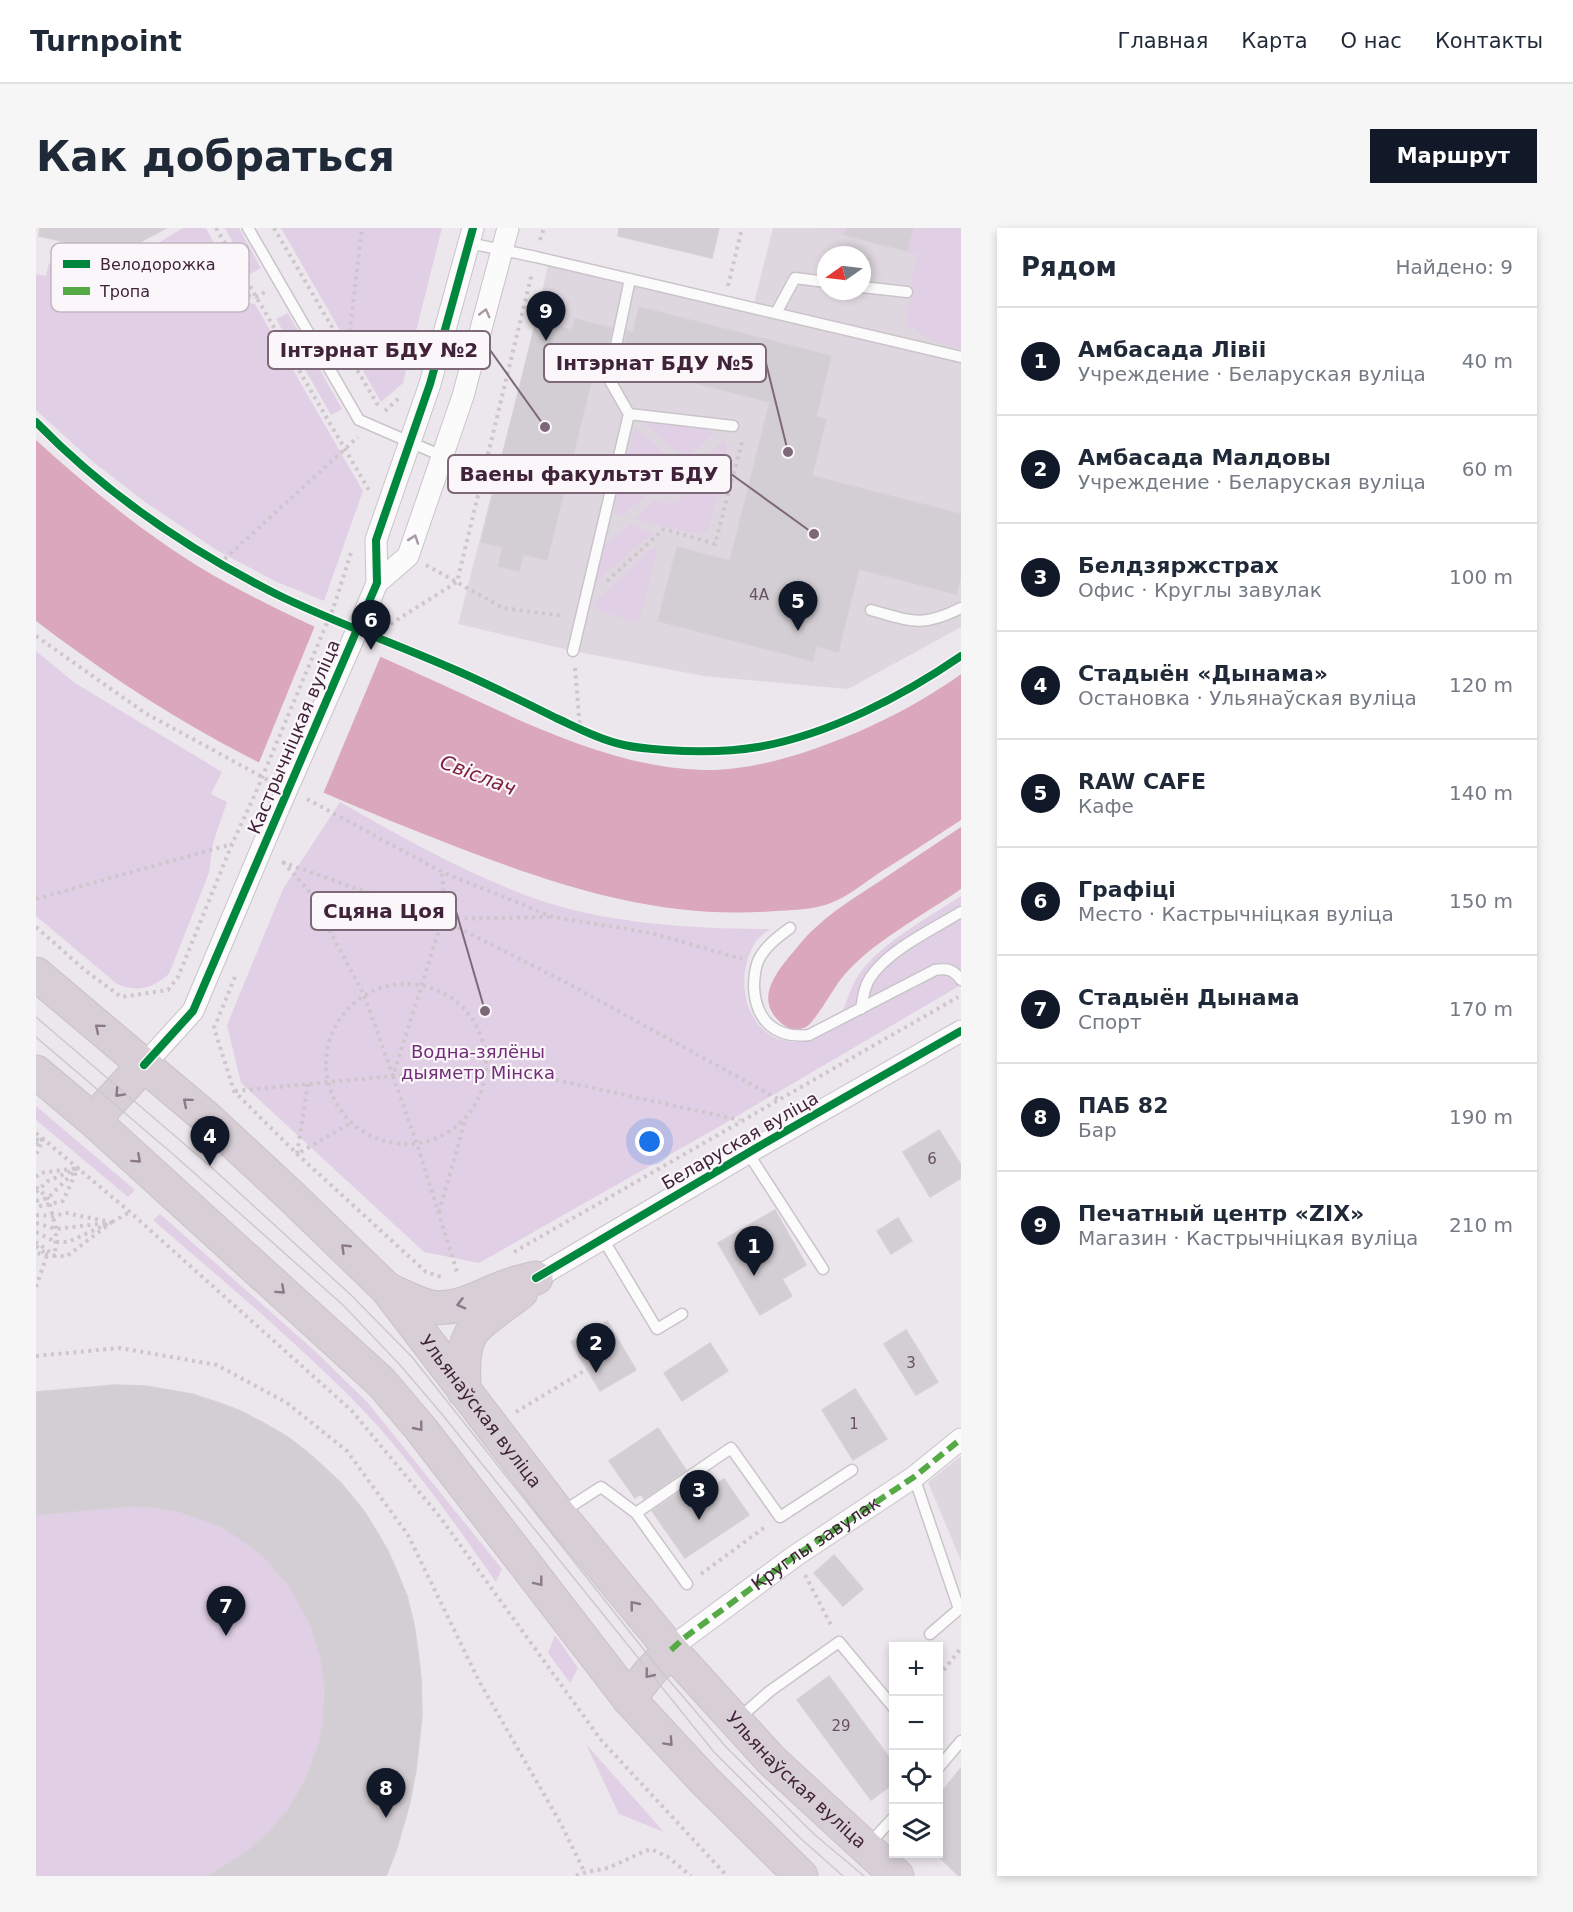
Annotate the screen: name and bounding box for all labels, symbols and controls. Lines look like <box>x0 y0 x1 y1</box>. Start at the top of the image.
text: Turnpoint <box>30 25 182 58</box>
text: Главная <box>1118 29 1208 53</box>
text: Карта <box>1241 29 1308 53</box>
text: О нас <box>1341 29 1402 53</box>
text: Контакты <box>1435 29 1543 53</box>
button: Маршрут <box>1370 129 1537 183</box>
text: Как добраться <box>36 132 395 181</box>
legend <box>51 243 249 312</box>
north arrow <box>817 246 871 300</box>
text: Рядом <box>1021 252 1117 282</box>
text: Велодорожка <box>100 255 216 274</box>
text: Найдено: 9 <box>1395 255 1513 279</box>
text: Тропа <box>99 282 150 301</box>
pin: 9 <box>526 291 566 341</box>
one-way arrow <box>478 309 490 319</box>
callout: Інтэрнат БДУ №2 <box>268 331 490 369</box>
text: Амбасада Лівіі <box>1078 337 1266 362</box>
text: Інтэрнат БДУ №2 <box>280 338 478 362</box>
callout: Інтэрнат БДУ №5 <box>544 344 766 382</box>
text: 1 <box>1034 349 1047 373</box>
text: 40 m <box>1462 349 1513 373</box>
text: Інтэрнат БДУ №5 <box>556 351 754 375</box>
text: Учреждение · Беларуская вуліца <box>1078 362 1426 386</box>
text: Амбасада Малдовы <box>1078 445 1331 470</box>
callout: Ваены факультэт БДУ <box>448 455 731 493</box>
text: 2 <box>1034 457 1047 481</box>
text: 60 m <box>1462 457 1513 481</box>
text: Ваены факультэт БДУ <box>460 462 718 486</box>
text: Учреждение · Беларуская вуліца <box>1078 470 1426 494</box>
one-way arrow <box>406 534 419 545</box>
text: Белдзяржстрах <box>1078 553 1279 578</box>
text: 3 <box>1034 565 1047 589</box>
text: 100 m <box>1449 565 1513 589</box>
text: Офис · Круглы завулак <box>1078 578 1322 602</box>
pin: 5 <box>778 582 818 631</box>
house number: 4А <box>749 586 770 604</box>
pin: 6 <box>352 600 390 650</box>
street label: Кастрычніцкая вуліца <box>243 637 344 837</box>
text: Стадыён «Дынама» <box>1078 661 1328 686</box>
text: 4 <box>1034 673 1047 697</box>
text: 120 m <box>1449 673 1513 697</box>
text: Остановка · Ульянаўская вуліца <box>1078 686 1417 710</box>
water label: Свіслач <box>437 750 519 800</box>
text: RAW CAFE <box>1078 769 1206 794</box>
text: 5 <box>1034 781 1047 805</box>
text: 140 m <box>1449 781 1513 805</box>
text: Кафе <box>1078 794 1134 818</box>
text: Графіці <box>1078 877 1176 902</box>
text: 6 <box>1034 889 1047 913</box>
text: 150 m <box>1449 889 1513 913</box>
callout: Сцяна Цоя <box>311 892 456 930</box>
text: Сцяна Цоя <box>323 899 445 923</box>
text: Место · Кастрычніцкая вуліца <box>1078 902 1394 926</box>
text: Стадыён Дынама <box>1078 985 1300 1010</box>
text: 7 <box>1034 997 1047 1021</box>
text: 170 m <box>1449 997 1513 1021</box>
text: Спорт <box>1078 1010 1142 1034</box>
one-way arrow <box>95 1024 106 1035</box>
park label: Водна-зялёны дыяметр Мінска <box>401 1041 555 1083</box>
one-way arrow <box>115 1086 126 1097</box>
street label: Беларуская вуліца <box>658 1087 822 1194</box>
text: ПАБ 82 <box>1078 1093 1168 1118</box>
one-way arrow <box>183 1098 194 1109</box>
text: 8 <box>1034 1105 1047 1129</box>
text: 190 m <box>1449 1105 1513 1129</box>
pin: 4 <box>190 1116 230 1166</box>
text: Бар <box>1078 1118 1117 1142</box>
your location <box>635 1127 664 1156</box>
house number: 6 <box>927 1150 937 1168</box>
one-way arrow <box>130 1152 140 1163</box>
text: Печатный центр «ZIX» <box>1078 1201 1364 1226</box>
text: 9 <box>1034 1213 1047 1237</box>
text: 210 m <box>1449 1213 1513 1237</box>
pin: 1 <box>734 1226 774 1276</box>
text: Магазин · Кастрычніцкая вуліца <box>1078 1226 1418 1250</box>
one-way arrow <box>342 1245 353 1256</box>
one-way arrow <box>274 1283 285 1294</box>
one-way arrow <box>456 1296 466 1309</box>
pin: 2 <box>576 1324 616 1373</box>
street label: Ульянаўская вуліца <box>416 1331 546 1492</box>
house number: 3 <box>906 1354 916 1372</box>
house number: 1 <box>849 1415 859 1433</box>
one-way arrow <box>412 1420 423 1431</box>
pin: 3 <box>680 1470 718 1520</box>
street label: Круглы завулак <box>747 1492 884 1594</box>
one-way arrow <box>531 1575 542 1586</box>
pin: 7 <box>206 1586 246 1636</box>
one-way arrow <box>630 1601 641 1612</box>
map controls <box>889 1642 943 1858</box>
button: + <box>889 1642 943 1696</box>
one-way arrow <box>645 1667 656 1678</box>
button: − <box>889 1696 943 1750</box>
street label: Ульянаўская вуліца <box>722 1707 871 1852</box>
house number: 29 <box>831 1717 851 1735</box>
one-way arrow <box>662 1736 673 1746</box>
button: locate <box>889 1750 943 1804</box>
pin: 8 <box>366 1768 406 1818</box>
button: layers <box>889 1804 943 1858</box>

